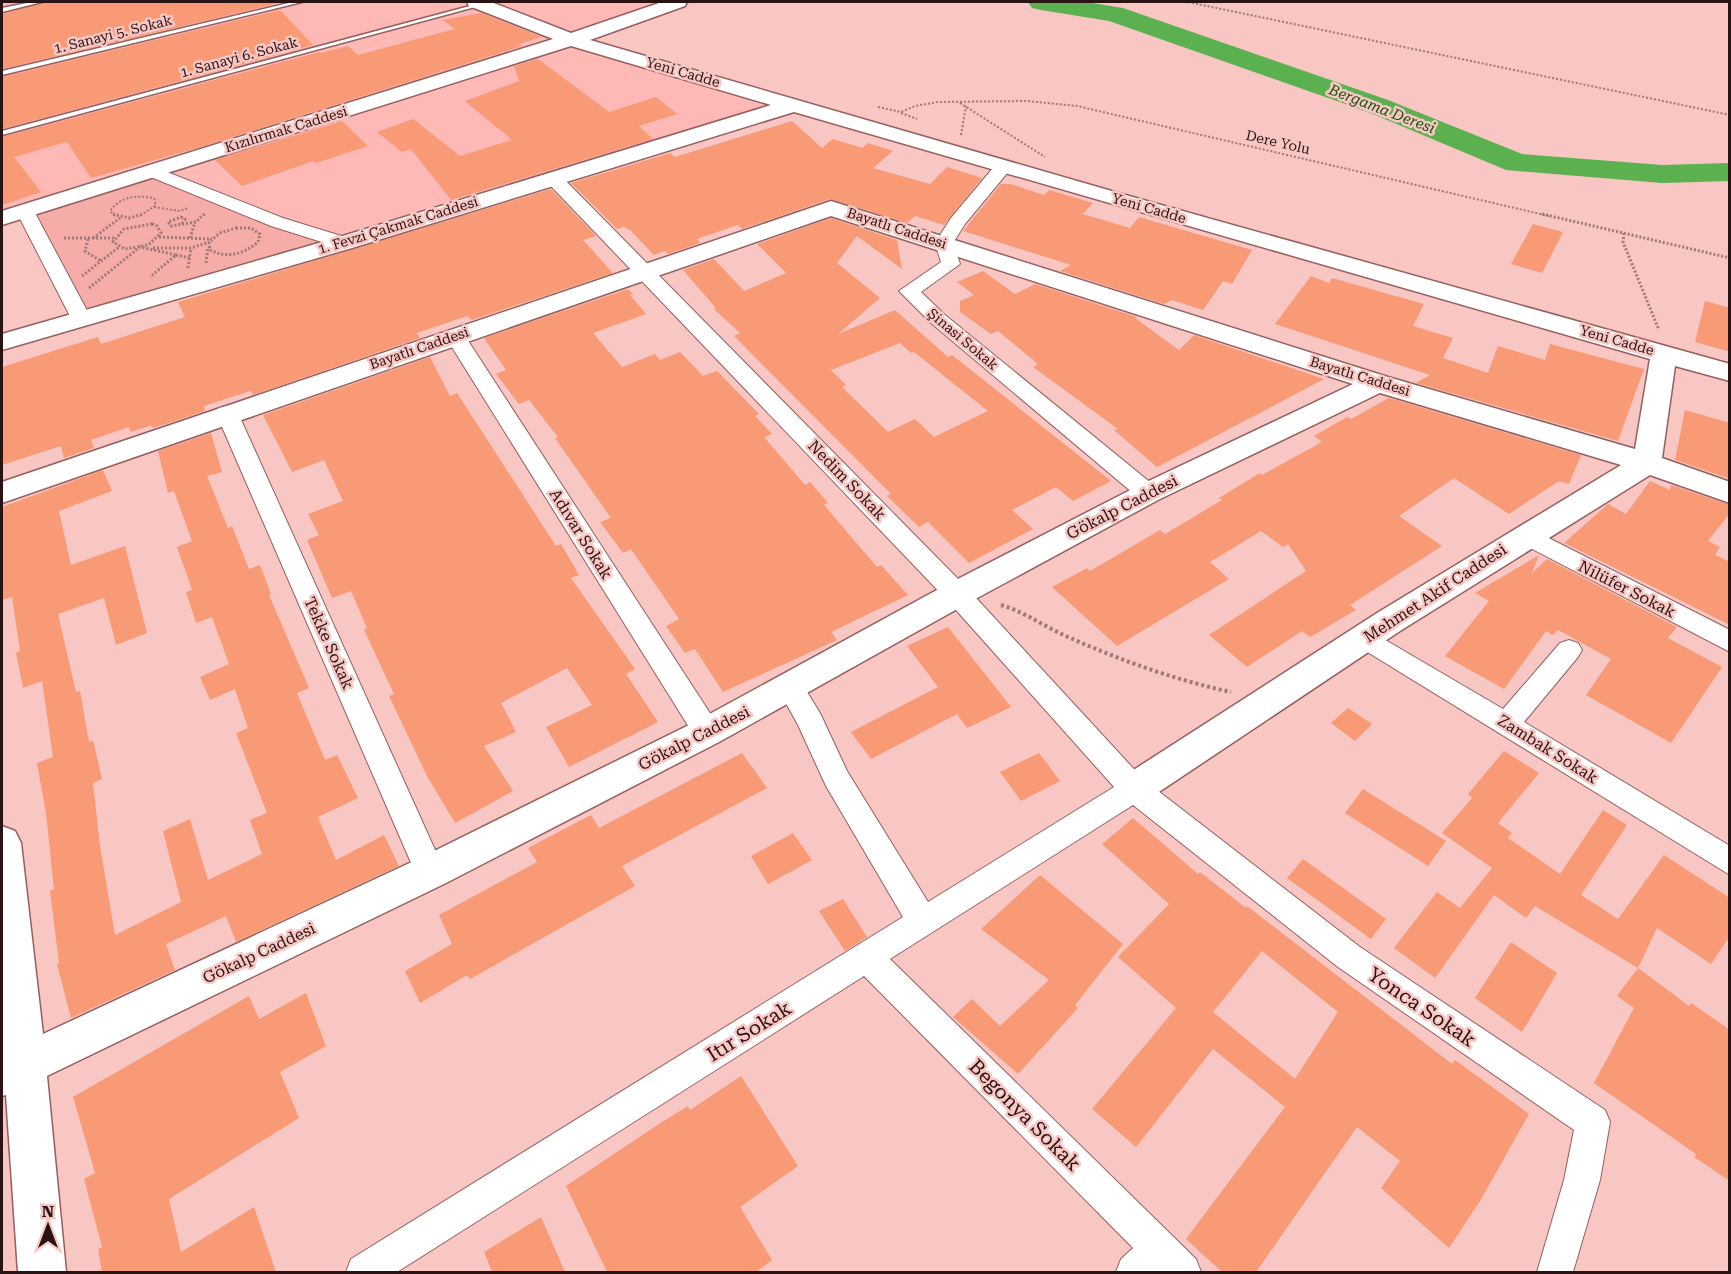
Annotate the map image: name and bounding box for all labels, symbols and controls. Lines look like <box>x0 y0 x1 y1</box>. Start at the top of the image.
street label: 1. Sanayi 5. Sokak <box>52 12 174 56</box>
street label: 1. Sanayi 6. Sokak <box>178 34 300 80</box>
street label: Yeni Cadde <box>644 54 722 90</box>
water label: Bergama Deresi <box>1325 80 1438 138</box>
street label: Kızılırmak Caddesi <box>223 103 350 155</box>
street label: Dere Yolu <box>1244 127 1312 157</box>
street label: Yeni Cadde <box>1110 190 1188 226</box>
street label: 1. Fevzi Çakmak Caddesi <box>316 193 480 257</box>
street label: Bayatlı Caddesi <box>845 204 949 252</box>
street label: Şinasi Sokak <box>925 305 1001 373</box>
street label: Yeni Cadde <box>1578 322 1656 358</box>
street label: Bayatlı Caddesi <box>367 323 471 372</box>
street label: Bayatlı Caddesi <box>1308 353 1412 399</box>
street label: Nedim Sokak <box>804 436 890 524</box>
street label: Gökalp Caddesi <box>1063 471 1181 543</box>
street label: Adıvar Sokak <box>546 485 616 583</box>
street label: Mehmet Akif Caddesi <box>1360 540 1510 646</box>
street label: Nilüfer Sokak <box>1575 556 1679 622</box>
street label: Tekke Sokak <box>300 594 358 692</box>
street label: Gökalp Caddesi <box>635 702 753 774</box>
street label: Zambak Sokak <box>1494 711 1602 787</box>
street label: Gökalp Caddesi <box>200 919 318 987</box>
street label: Yonca Sokak <box>1363 962 1481 1052</box>
street label: Itır Sokak <box>702 995 796 1066</box>
street label: Begonya Sokak <box>964 1054 1086 1176</box>
north arrow <box>18 1196 78 1256</box>
text: N <box>42 1202 54 1221</box>

